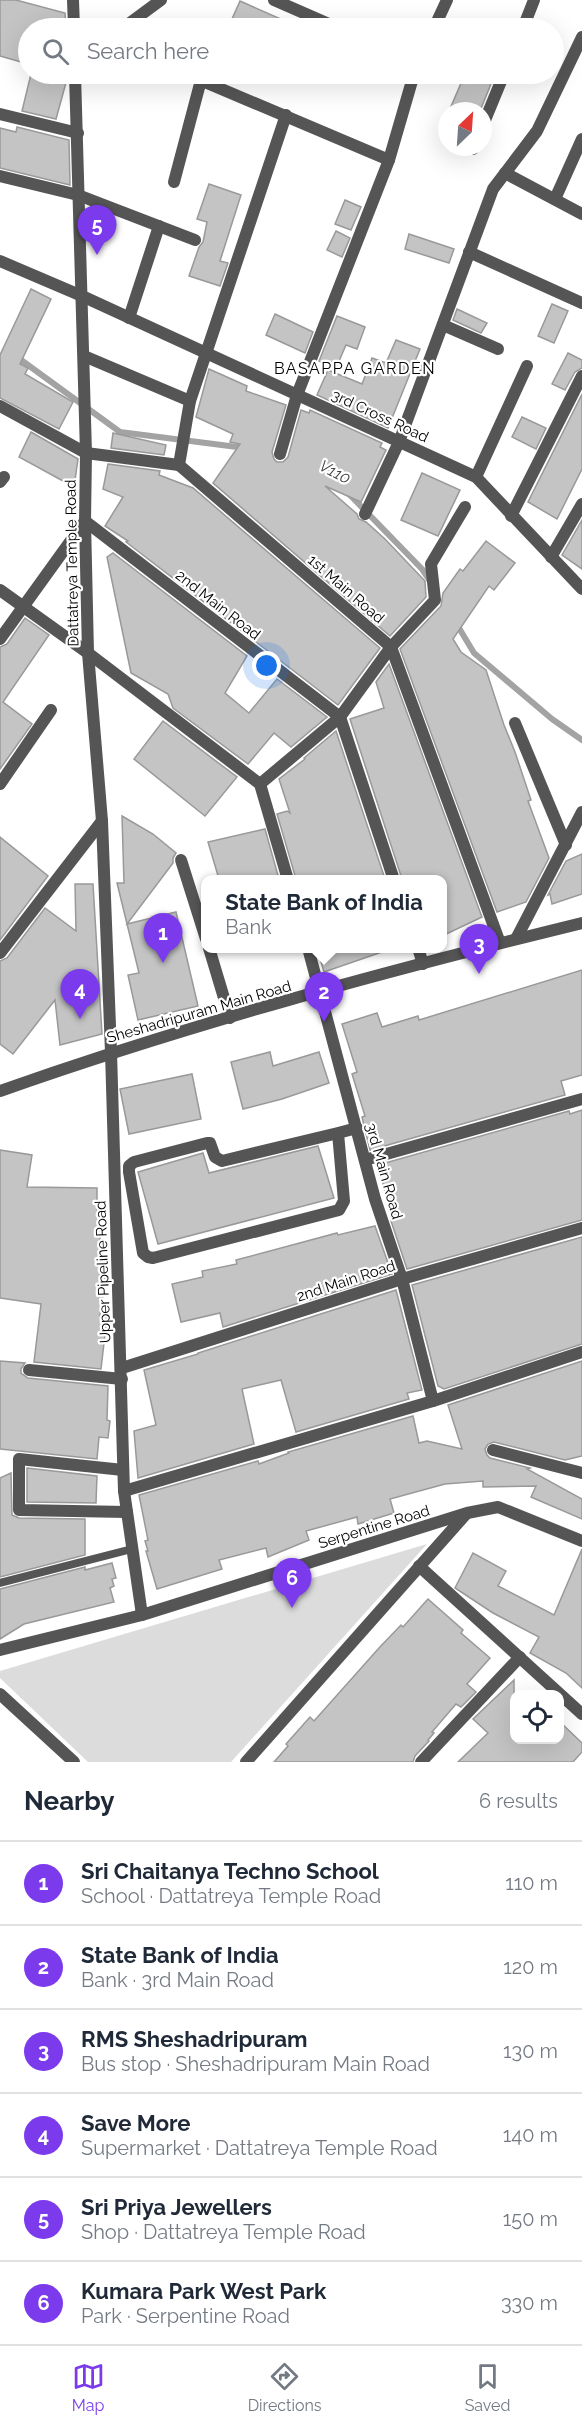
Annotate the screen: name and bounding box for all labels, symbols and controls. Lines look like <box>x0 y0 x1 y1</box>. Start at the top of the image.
search box <box>18 18 564 84</box>
icon: search <box>39 35 72 68</box>
text: Search here <box>87 38 209 64</box>
north arrow <box>438 102 492 156</box>
pin: 5 <box>78 206 116 255</box>
district label: BASAPPA GARDEN <box>274 359 436 378</box>
street label: 3rd Cross Road <box>329 386 431 446</box>
water label: V110 <box>316 456 354 488</box>
street label: Dattatreya Temple Road <box>62 479 82 647</box>
street label: 1st Main Road <box>304 551 388 627</box>
street label: 2nd Main Road <box>172 566 264 644</box>
your location <box>252 651 281 680</box>
popup <box>201 875 447 953</box>
text: State Bank of India <box>225 889 423 915</box>
pin: 1 <box>144 914 182 963</box>
text: Bank <box>225 915 272 939</box>
pin: 3 <box>460 924 498 974</box>
pin: 4 <box>60 970 100 1019</box>
pin: 2 <box>304 972 344 1022</box>
street label: Sheshadripuram Main Road <box>105 977 293 1047</box>
street label: 3rd Main Road <box>362 1121 406 1221</box>
street label: Upper Pipeline Road <box>92 1200 114 1344</box>
street label: 2nd Main Road <box>294 1257 398 1305</box>
street label: Serpentine Road <box>316 1501 432 1553</box>
pin: 6 <box>272 1558 312 1608</box>
map controls <box>510 1690 564 1744</box>
button: locate <box>510 1690 564 1744</box>
text: Nearby <box>24 1786 114 1816</box>
text: 6 results <box>479 1789 558 1813</box>
text: Sri Chaitanya Techno School <box>81 1858 379 1884</box>
text: 1 <box>39 1871 48 1895</box>
text: 110 m <box>505 1871 558 1895</box>
text: School · Dattatreya Temple Road <box>81 1884 381 1908</box>
text: State Bank of India <box>81 1942 279 1968</box>
text: 2 <box>38 1955 49 1979</box>
text: 120 m <box>503 1955 558 1979</box>
text: Bank · 3rd Main Road <box>81 1968 274 1992</box>
text: RMS Sheshadripuram <box>81 2026 308 2052</box>
text: 3 <box>38 2039 49 2063</box>
text: 130 m <box>503 2039 558 2063</box>
text: Bus stop · Sheshadripuram Main Road <box>81 2052 430 2076</box>
text: Save More <box>81 2110 191 2136</box>
text: 4 <box>38 2123 49 2147</box>
text: 140 m <box>503 2123 558 2147</box>
text: Supermarket · Dattatreya Temple Road <box>81 2136 438 2160</box>
text: Sri Priya Jewellers <box>81 2194 272 2220</box>
text: 5 <box>38 2207 49 2231</box>
text: 150 m <box>503 2207 558 2231</box>
text: Shop · Dattatreya Temple Road <box>81 2220 366 2244</box>
text: Kumara Park West Park <box>81 2278 326 2304</box>
text: 6 <box>37 2291 50 2315</box>
text: 330 m <box>501 2291 558 2315</box>
text: Park · Serpentine Road <box>81 2304 290 2328</box>
tab: Map <box>72 2360 105 2415</box>
tab: Directions <box>248 2360 322 2415</box>
tab: Saved <box>465 2360 510 2415</box>

